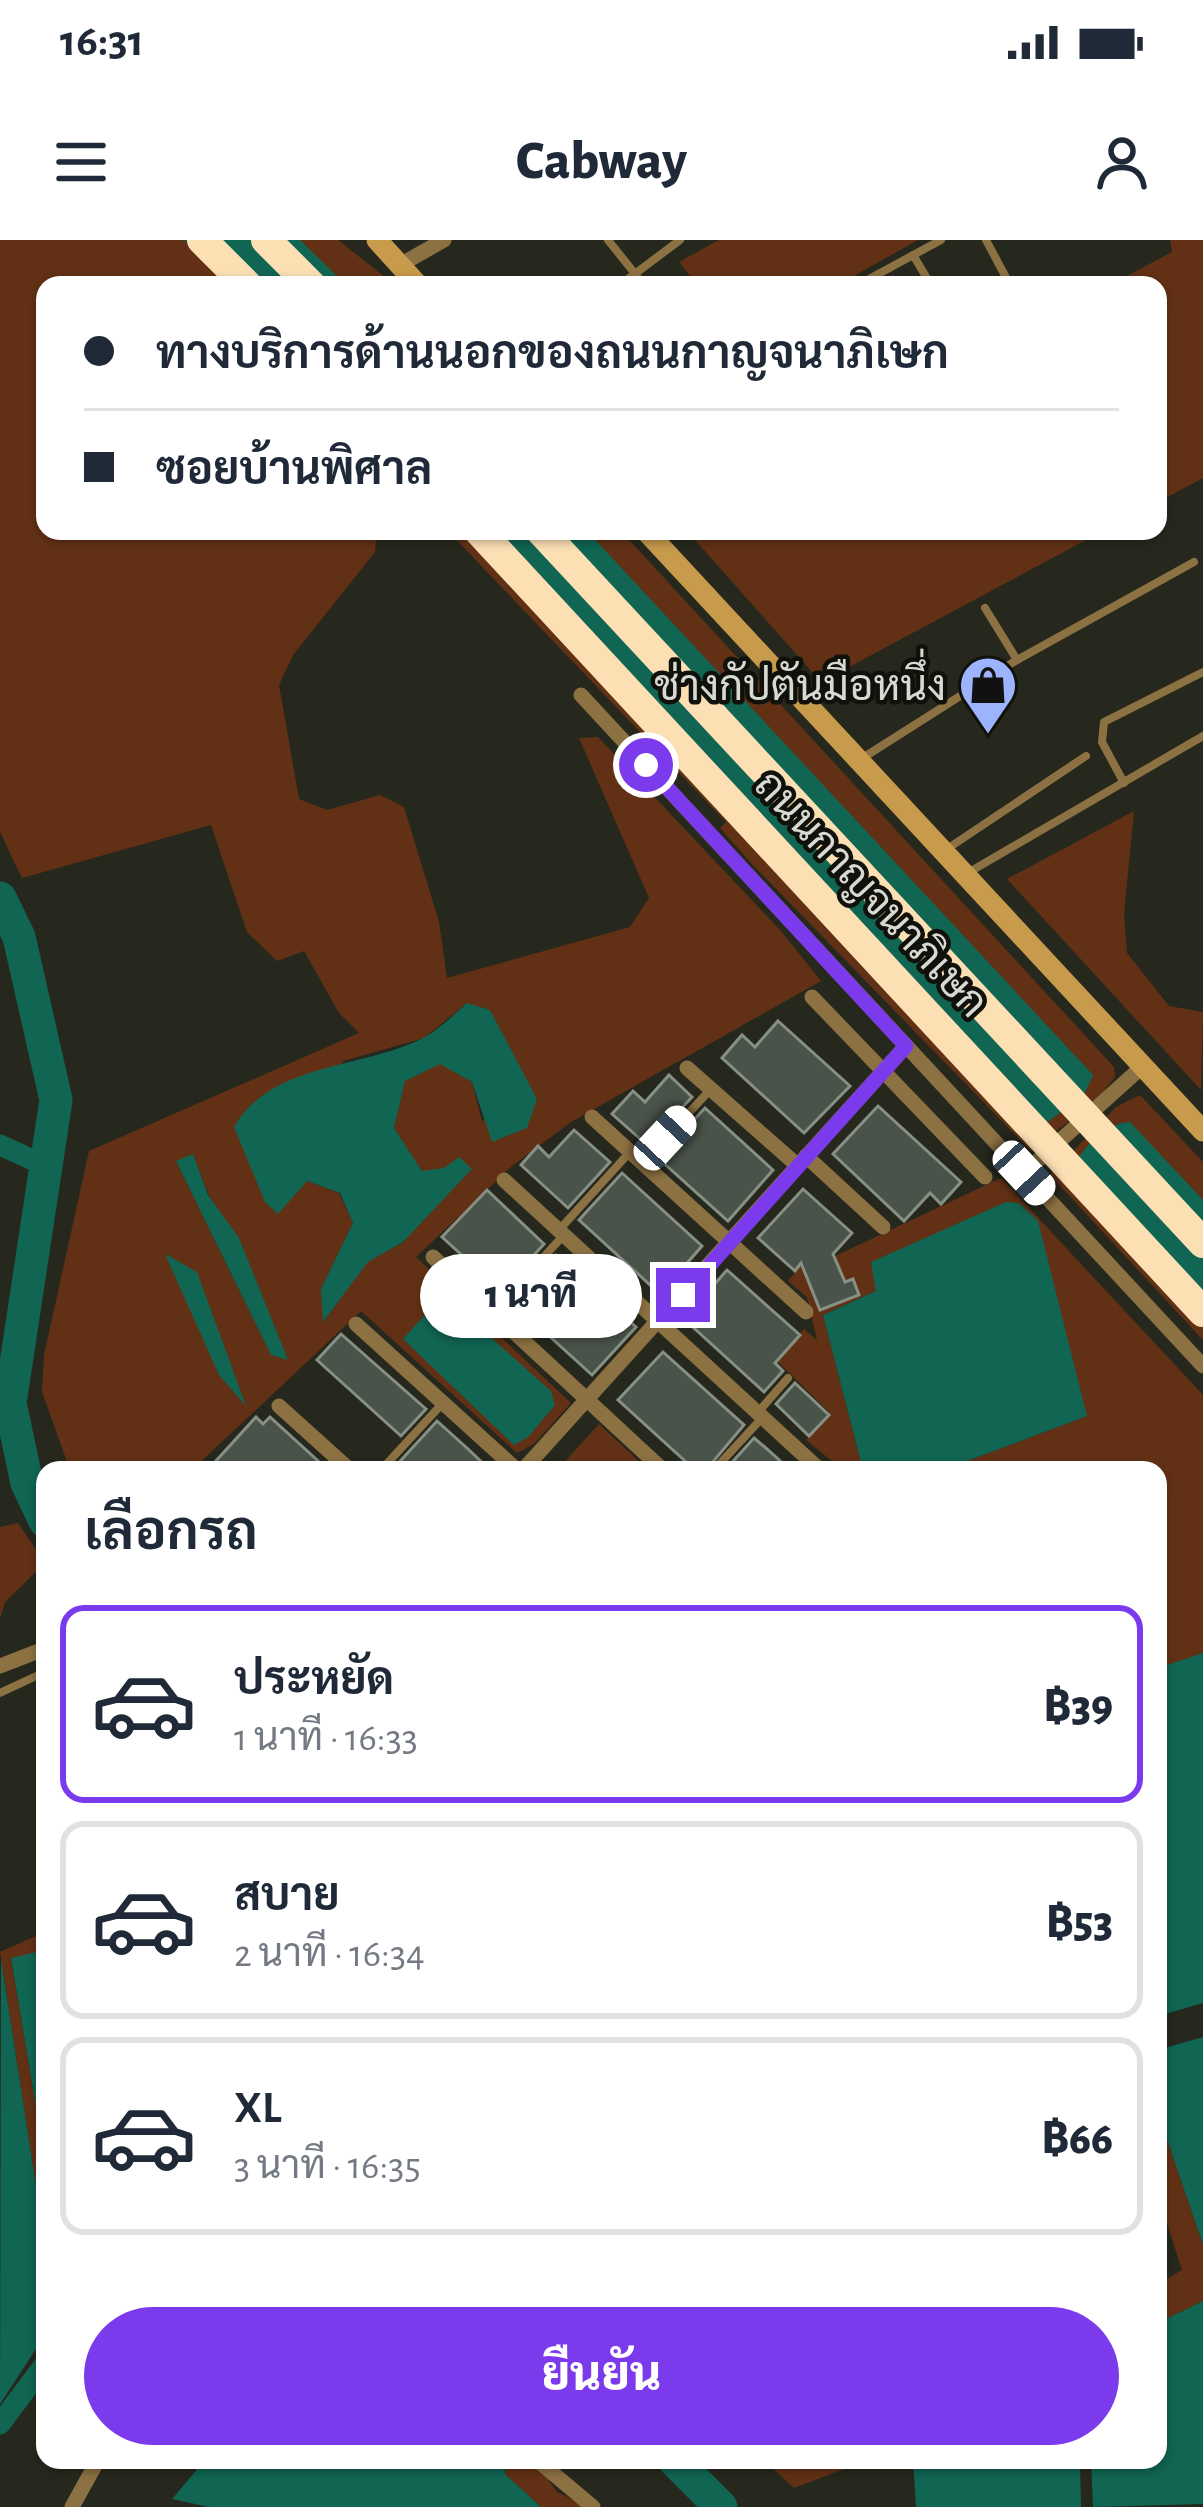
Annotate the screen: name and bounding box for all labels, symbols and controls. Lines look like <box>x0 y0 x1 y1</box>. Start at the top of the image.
text: 16:31 <box>60 19 144 64</box>
icon: menu <box>48 129 114 195</box>
icon: person <box>1089 129 1155 195</box>
text: Cabway <box>516 135 687 189</box>
text: ทางบริการด้านนอกของถนนกาญจนาภิเษก <box>156 332 949 377</box>
text: ซอยบ้านพิศาล <box>156 448 432 493</box>
place label: ช่างกัปตันมือหนึ่ง <box>654 648 946 708</box>
shop icon: ช่างกัปตันมือหนึ่ง <box>957 654 1019 736</box>
route start <box>619 738 673 792</box>
street label: ถนนกาญจนาภิเษก <box>744 760 998 1028</box>
car <box>627 1099 703 1177</box>
car <box>986 1134 1062 1212</box>
callout: 1 นาที <box>419 1253 641 1337</box>
route end <box>656 1268 710 1322</box>
text: 1 นาที <box>485 1276 577 1315</box>
text: เลือกรถ <box>84 1506 258 1560</box>
icon: car <box>90 1650 198 1758</box>
text: ประหยัด <box>234 1658 394 1703</box>
text: ฿39 <box>1044 1685 1113 1730</box>
text: 1 นาที · 16:33 <box>234 1719 418 1758</box>
icon: car <box>90 1866 198 1974</box>
text: สบาย <box>234 1874 340 1919</box>
text: ฿53 <box>1046 1901 1113 1946</box>
text: 2 นาที · 16:34 <box>234 1935 425 1974</box>
icon: car <box>90 2082 198 2190</box>
text: XL <box>234 2086 282 2131</box>
text: ฿66 <box>1042 2117 1113 2162</box>
text: 3 นาที · 16:35 <box>234 2147 421 2186</box>
button: ยืนยัน <box>84 2307 1119 2445</box>

